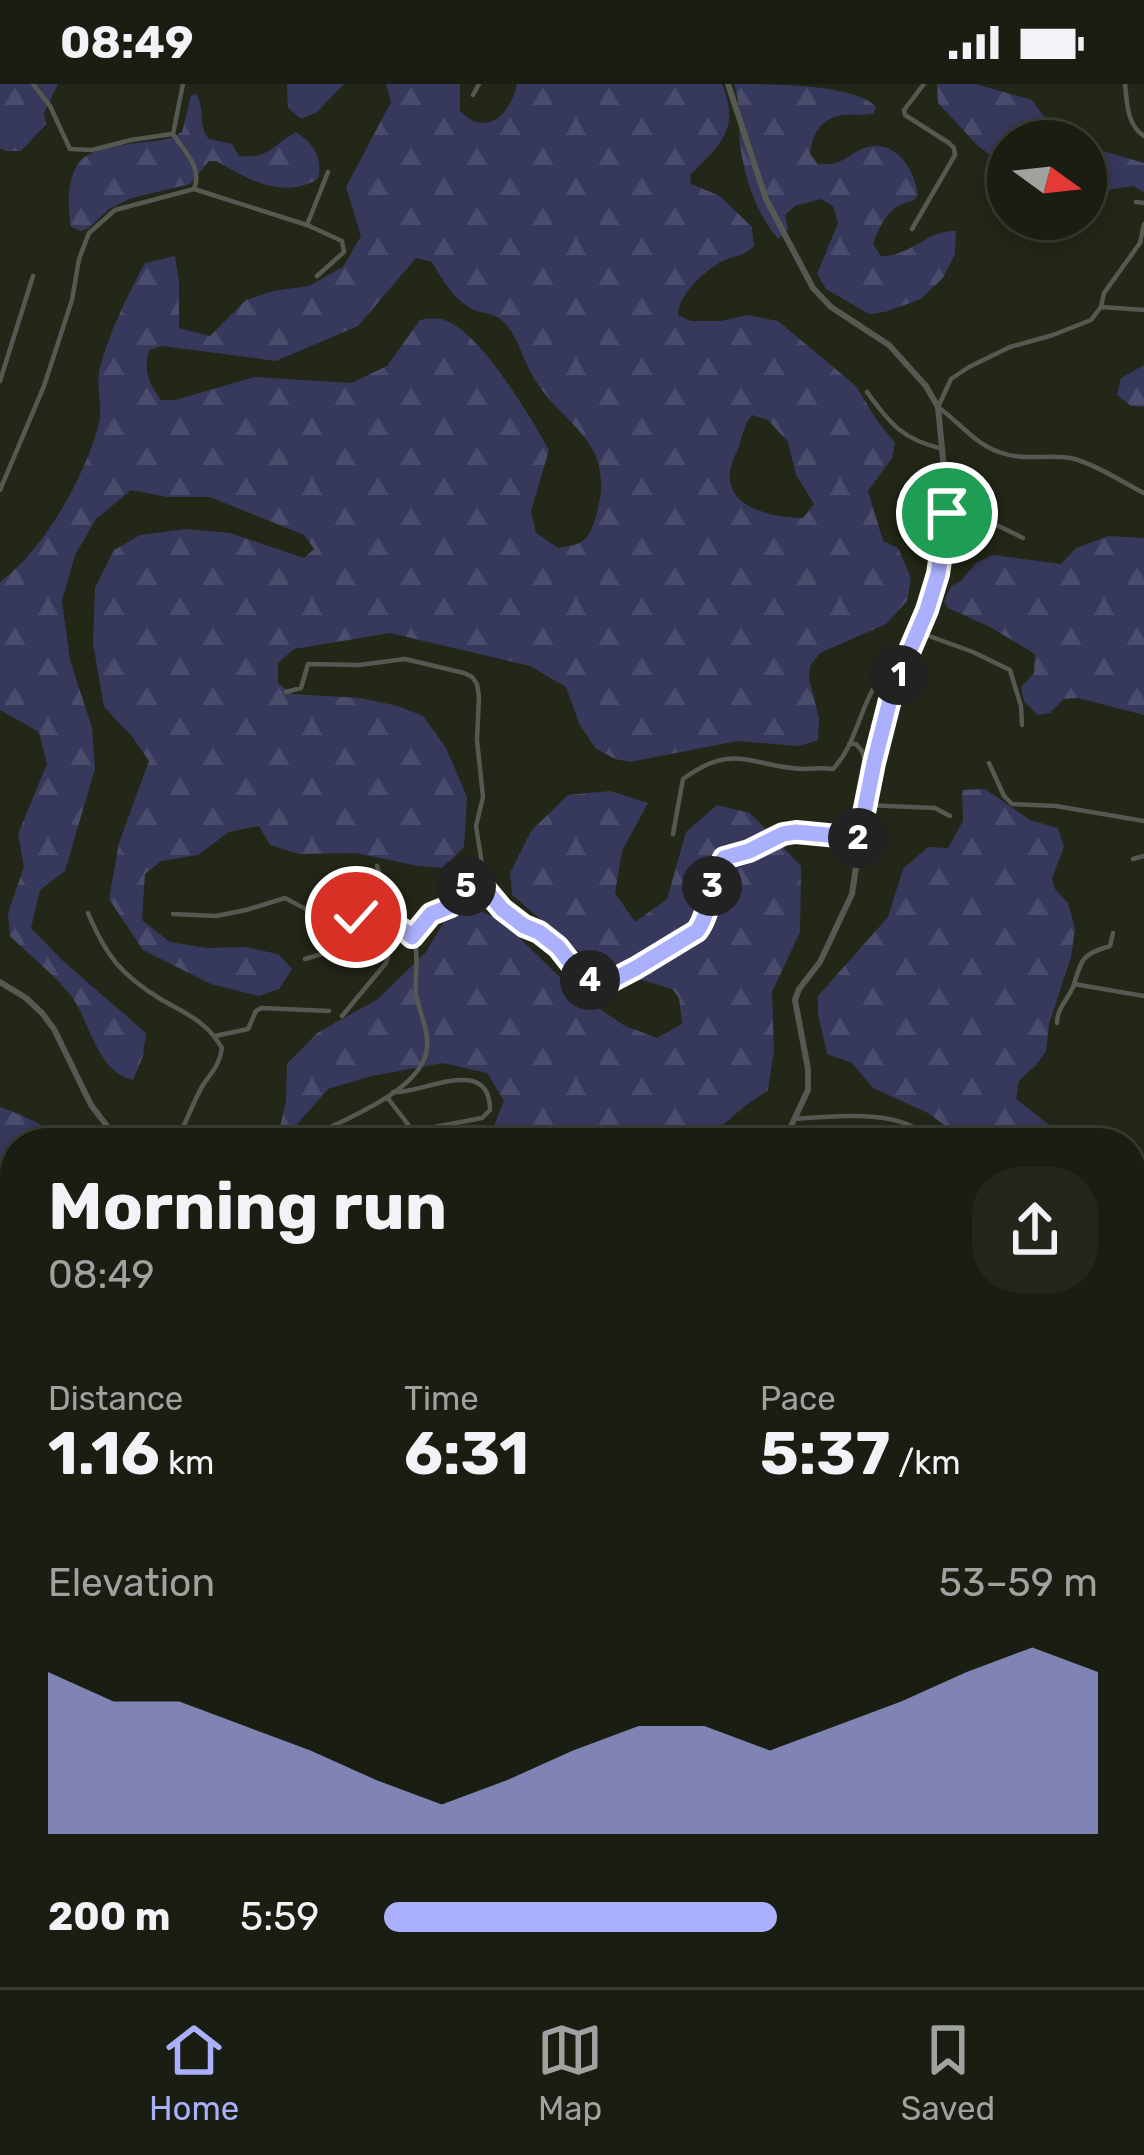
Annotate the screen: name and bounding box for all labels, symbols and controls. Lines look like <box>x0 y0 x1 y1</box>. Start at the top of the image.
text: 08:49 <box>60 16 194 69</box>
north arrow <box>987 120 1107 240</box>
map controls <box>987 120 1107 240</box>
pin <box>896 462 998 564</box>
icon: arrive <box>914 480 980 546</box>
pin: 1 <box>869 645 929 705</box>
text: 1 <box>891 655 907 694</box>
pin: 2 <box>828 808 888 868</box>
text: 2 <box>847 818 869 857</box>
pin: 5 <box>436 856 496 916</box>
pin: 3 <box>682 856 742 916</box>
pin <box>305 866 407 968</box>
text: 5 <box>455 866 477 905</box>
text: 3 <box>701 866 723 905</box>
icon: check <box>323 884 389 950</box>
pin: 4 <box>560 950 620 1010</box>
text: 4 <box>579 960 601 999</box>
text: Morning run <box>48 1167 447 1246</box>
button: share <box>972 1167 1098 1293</box>
text: 08:49 <box>48 1252 155 1298</box>
text: Distance <box>48 1379 183 1418</box>
text: Time <box>404 1379 479 1418</box>
text: Pace <box>760 1379 836 1418</box>
text: 1.16 <box>48 1418 160 1489</box>
text: 6:31 <box>404 1418 529 1489</box>
text: 5:37 <box>760 1418 890 1489</box>
text: km <box>160 1443 214 1482</box>
text: /km <box>890 1443 961 1482</box>
text: Elevation <box>48 1560 215 1606</box>
text: 53–59 m <box>939 1560 1098 1606</box>
text: 200 m <box>48 1894 170 1940</box>
text: 5:59 <box>240 1894 319 1940</box>
tab: Home <box>149 2017 239 2128</box>
tab: Map <box>537 2017 603 2128</box>
tab: Saved <box>901 2017 995 2128</box>

